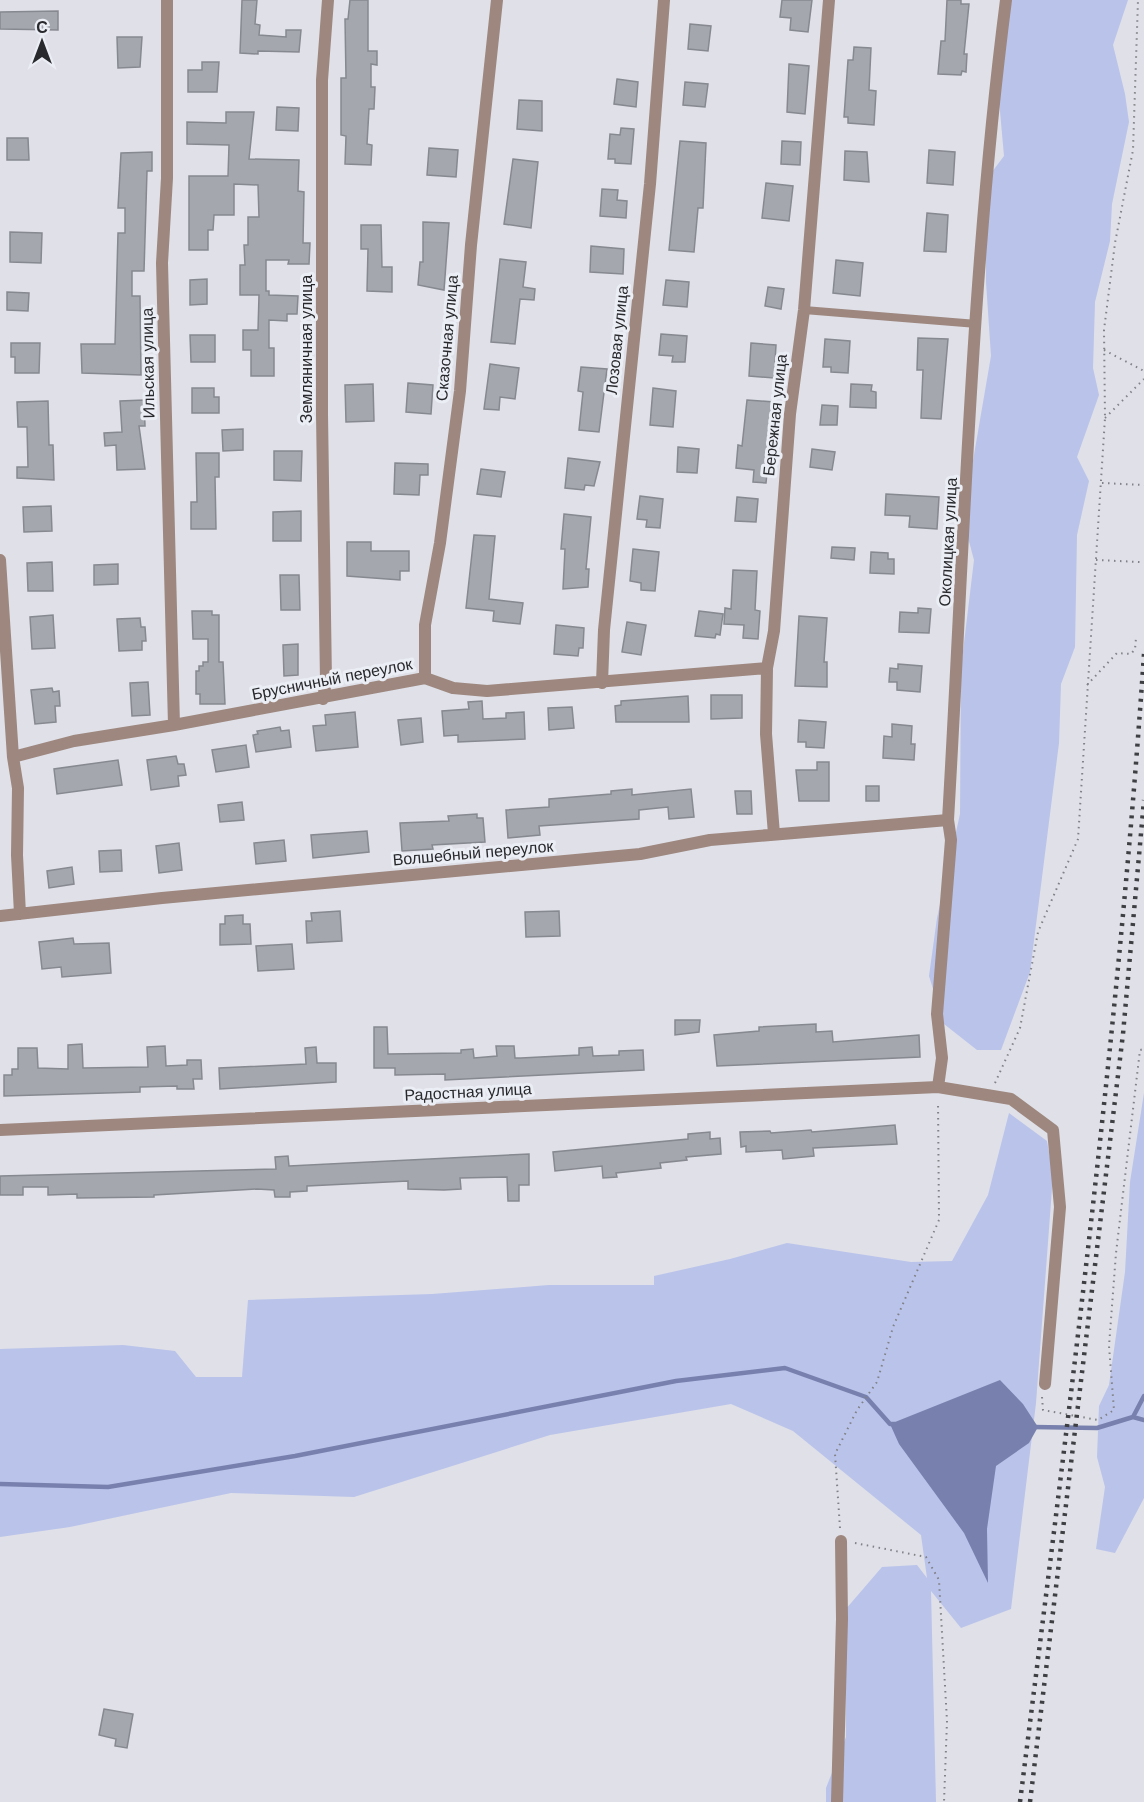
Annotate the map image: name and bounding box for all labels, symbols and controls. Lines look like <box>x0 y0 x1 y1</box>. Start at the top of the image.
north arrow <box>12 12 72 72</box>
text: С <box>36 19 48 36</box>
street label: Сказочная улица <box>433 274 461 402</box>
street label: Земляничная улица <box>298 275 315 423</box>
street label: Лозовая улица <box>603 285 631 395</box>
street label: Ильская улица <box>139 308 157 418</box>
street label: Бережная улица <box>760 353 790 477</box>
street label: Околицкая улица <box>936 477 960 607</box>
street label: Брусничный переулок <box>250 655 415 703</box>
street label: Волшебный переулок <box>392 837 555 868</box>
street label: Радостная улица <box>404 1080 532 1104</box>

